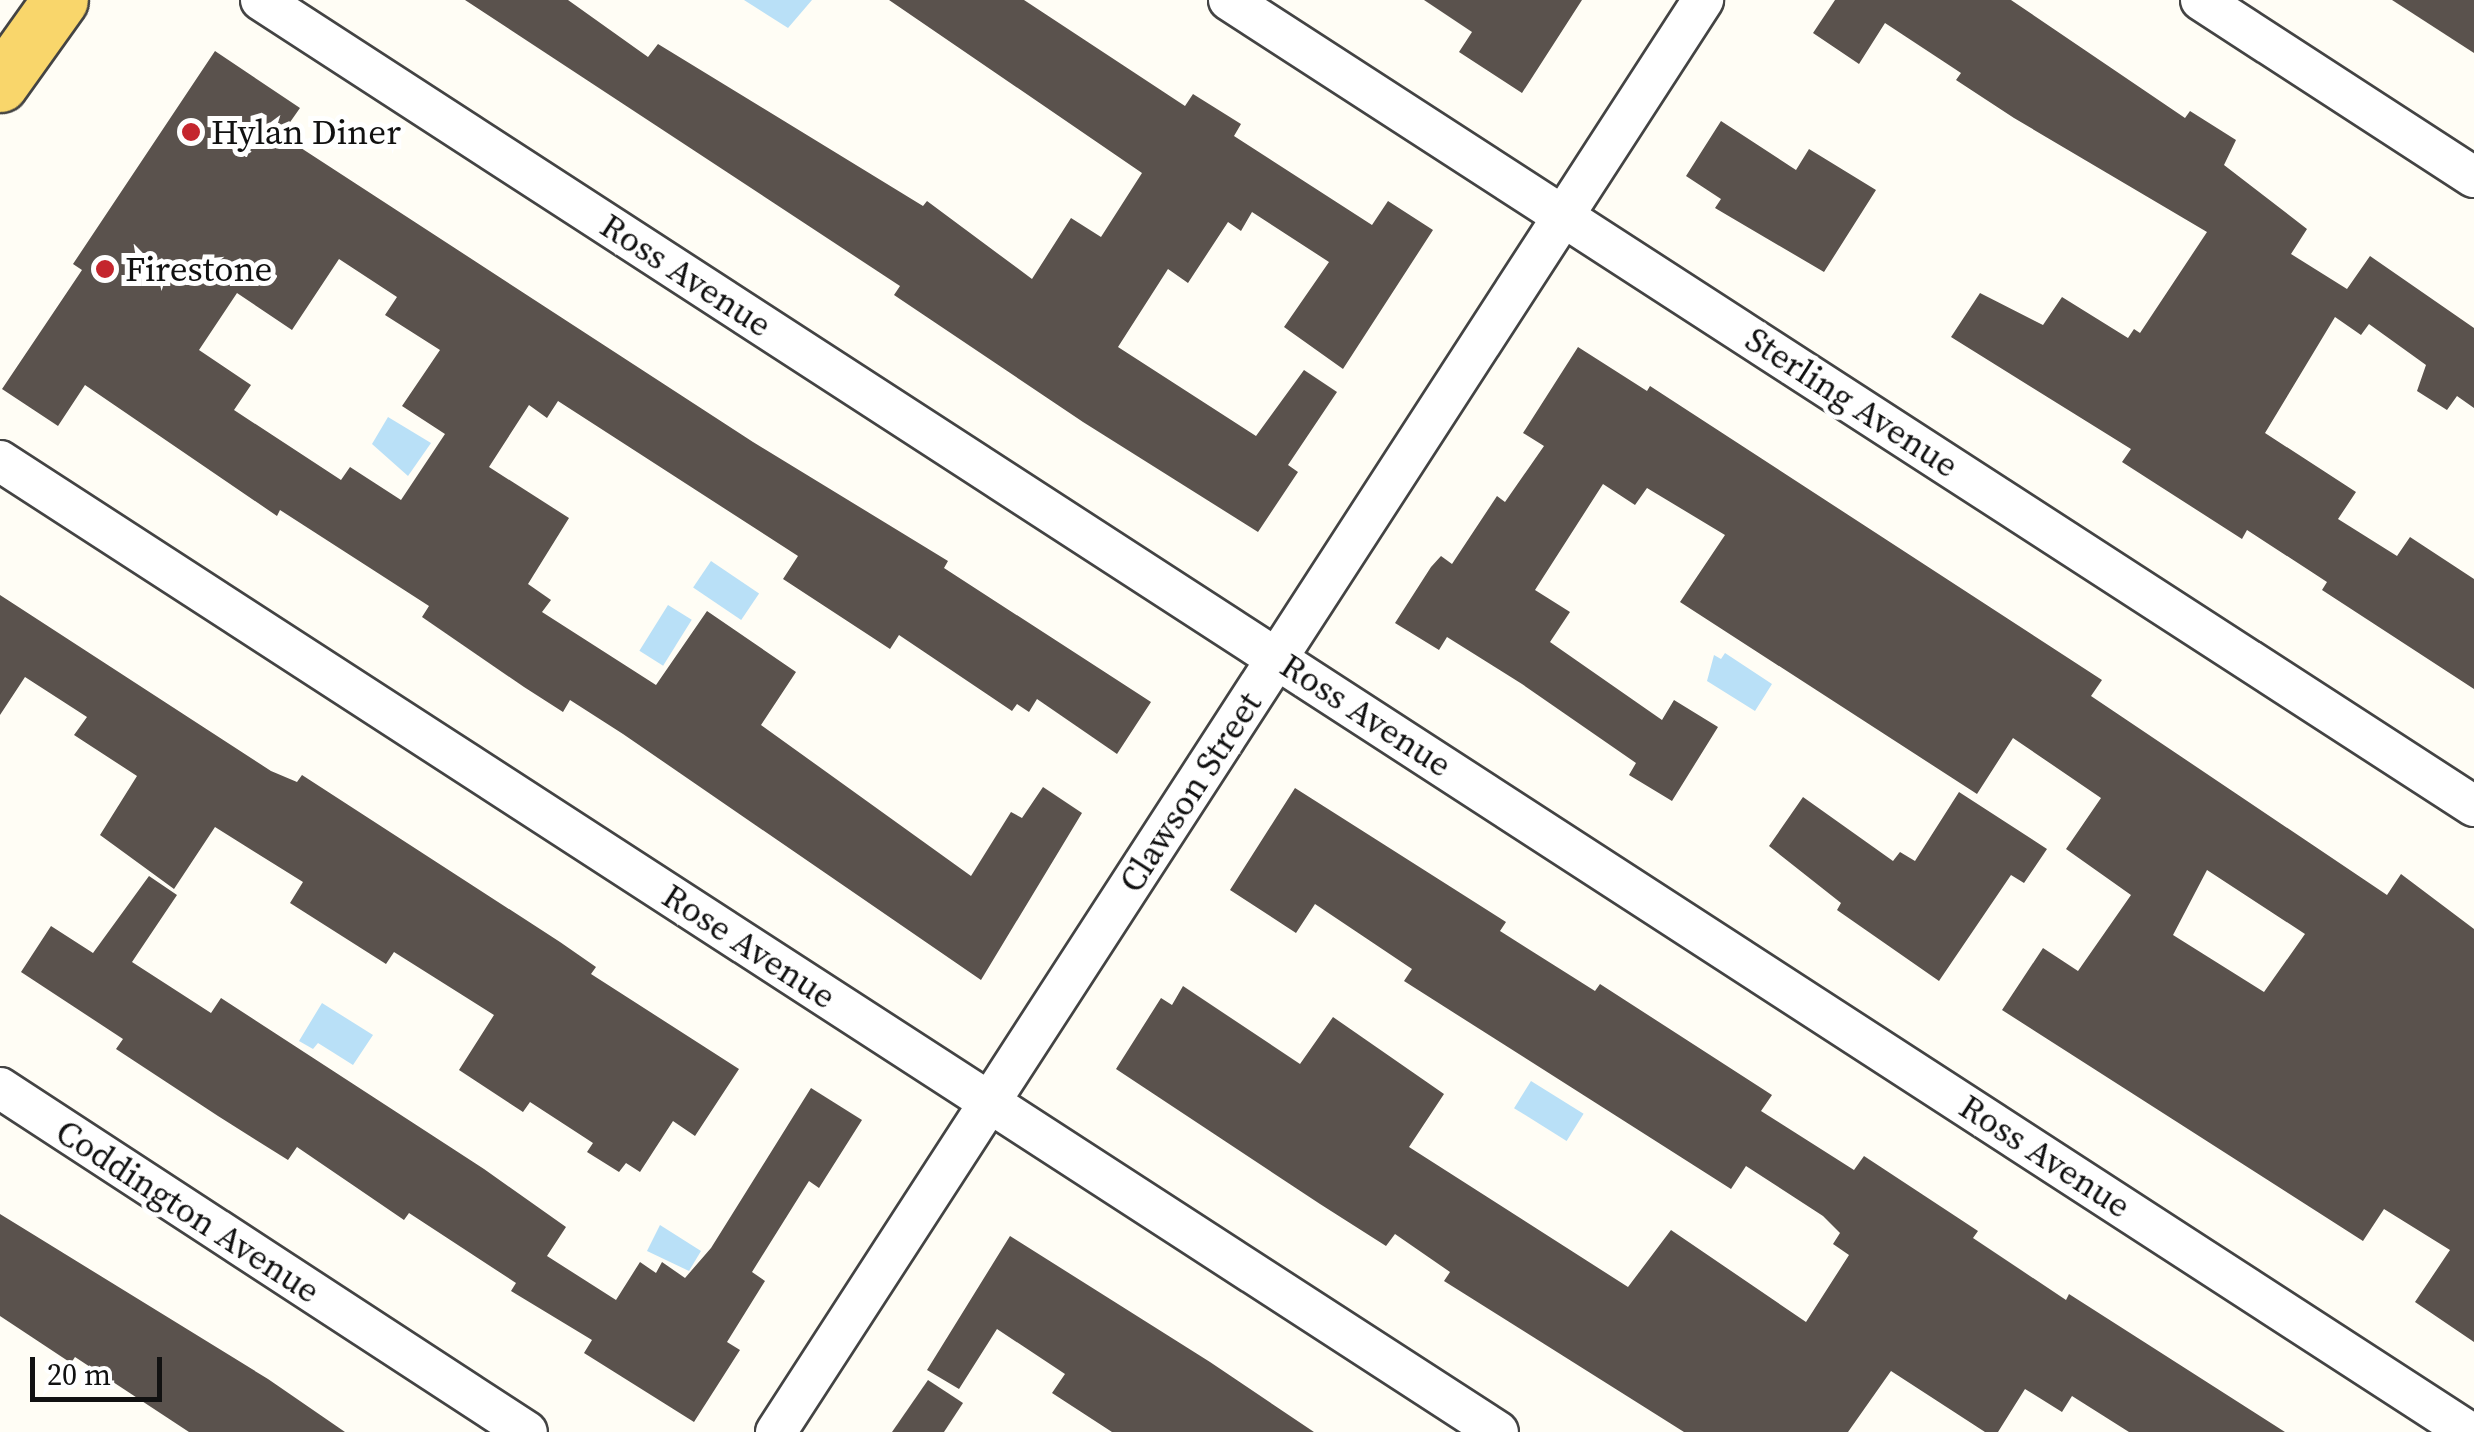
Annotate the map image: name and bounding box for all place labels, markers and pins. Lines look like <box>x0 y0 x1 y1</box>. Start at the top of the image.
place label: Hylan Diner <box>211 111 401 153</box>
marker: Hylan Diner <box>180 121 202 143</box>
place label: Firestone <box>125 248 272 290</box>
marker: Firestone <box>94 258 116 280</box>

